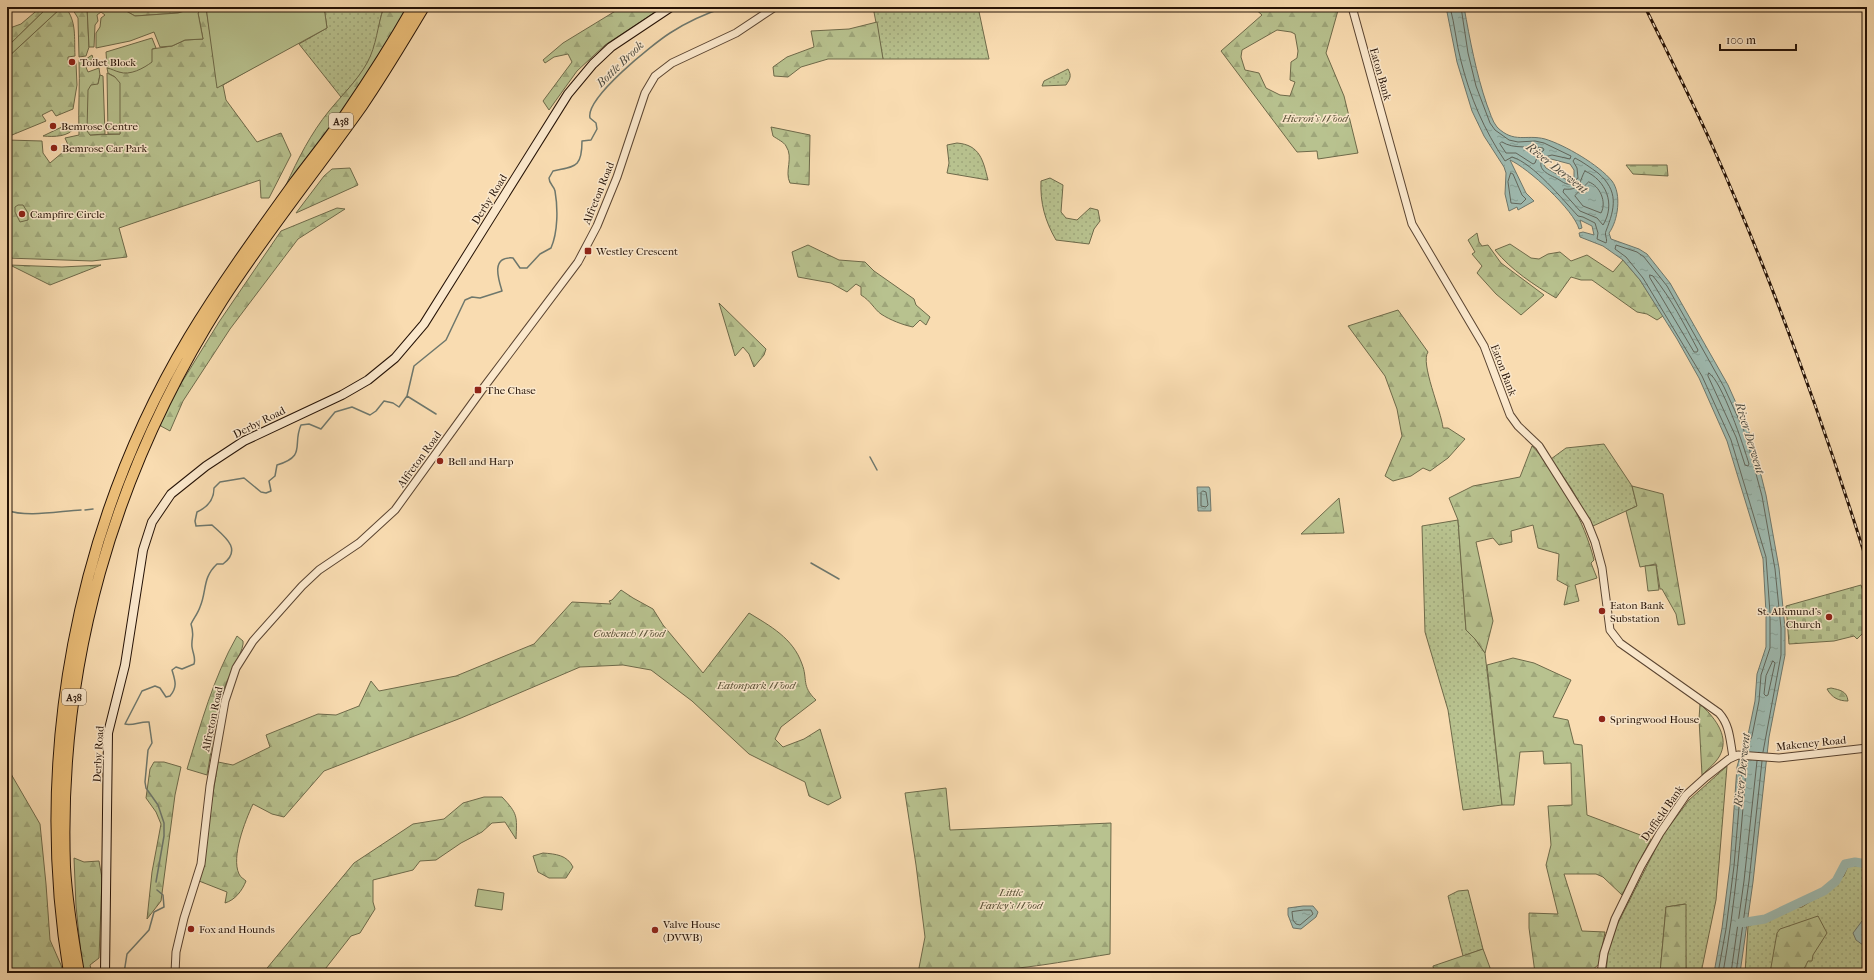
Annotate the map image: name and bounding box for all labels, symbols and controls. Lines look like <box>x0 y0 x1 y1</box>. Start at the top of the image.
scale bar <box>1720 26 1796 52</box>
text: 100 m <box>1726 33 1756 47</box>
water label: Bottle Brook <box>593 38 647 91</box>
street label: Eaton Bank <box>1367 46 1394 102</box>
place label: Toilet Block <box>80 56 136 69</box>
marker: Toilet Block <box>67 57 77 67</box>
park label: Hieron's Wood <box>1281 112 1349 125</box>
road number: A38 <box>329 113 353 129</box>
place label: Bemrose Centre <box>61 120 138 133</box>
marker: Bemrose Centre <box>48 121 58 131</box>
water label: River Derwent <box>1523 139 1592 197</box>
place label: Bemrose Car Park <box>62 142 148 155</box>
marker: Bemrose Car Park <box>49 143 59 153</box>
street label: Alfreton Road <box>580 159 617 227</box>
street label: Derby Road <box>469 171 510 227</box>
place label: Campfire Circle <box>30 208 105 221</box>
marker: Campfire Circle <box>17 209 27 219</box>
place label: Westley Crescent <box>595 245 678 258</box>
marker: Westley Crescent <box>583 246 593 256</box>
street label: Eaton Bank <box>1488 343 1519 398</box>
place label: The Chase <box>486 384 536 397</box>
marker: The Chase <box>473 385 483 395</box>
water label: River Derwent <box>1732 400 1768 477</box>
street label: Derby Road <box>231 403 288 441</box>
street label: Alfreton Road <box>394 428 445 491</box>
place label: Bell and Harp <box>448 455 514 468</box>
marker: Bell and Harp <box>435 456 445 466</box>
place label: Eaton Bank Substation <box>1610 599 1665 625</box>
place label: St. Alkmund's Church <box>1757 605 1822 631</box>
marker: Eaton Bank Substation <box>1597 606 1607 616</box>
marker: St. Alkmund's Church <box>1824 612 1834 622</box>
park label: Coxbench Wood <box>593 627 666 640</box>
park label: Eatonpark Wood <box>716 679 796 692</box>
street label: Alfreton Road <box>199 684 226 754</box>
road number: A38 <box>62 689 86 705</box>
place label: Springwood House <box>1610 713 1700 726</box>
marker: Springwood House <box>1597 714 1607 724</box>
street label: Derby Road <box>91 724 107 783</box>
water label: River Derwent <box>1731 731 1753 809</box>
street label: Makeney Road <box>1775 733 1848 754</box>
street label: Duffield Bank <box>1638 783 1687 844</box>
park label: Little Farley's Wood <box>979 886 1044 912</box>
place label: Valve House (DVWB) <box>662 918 721 944</box>
place label: Fox and Hounds <box>199 923 275 936</box>
marker: Fox and Hounds <box>186 924 196 934</box>
marker: Valve House (DVWB) <box>650 925 660 935</box>

